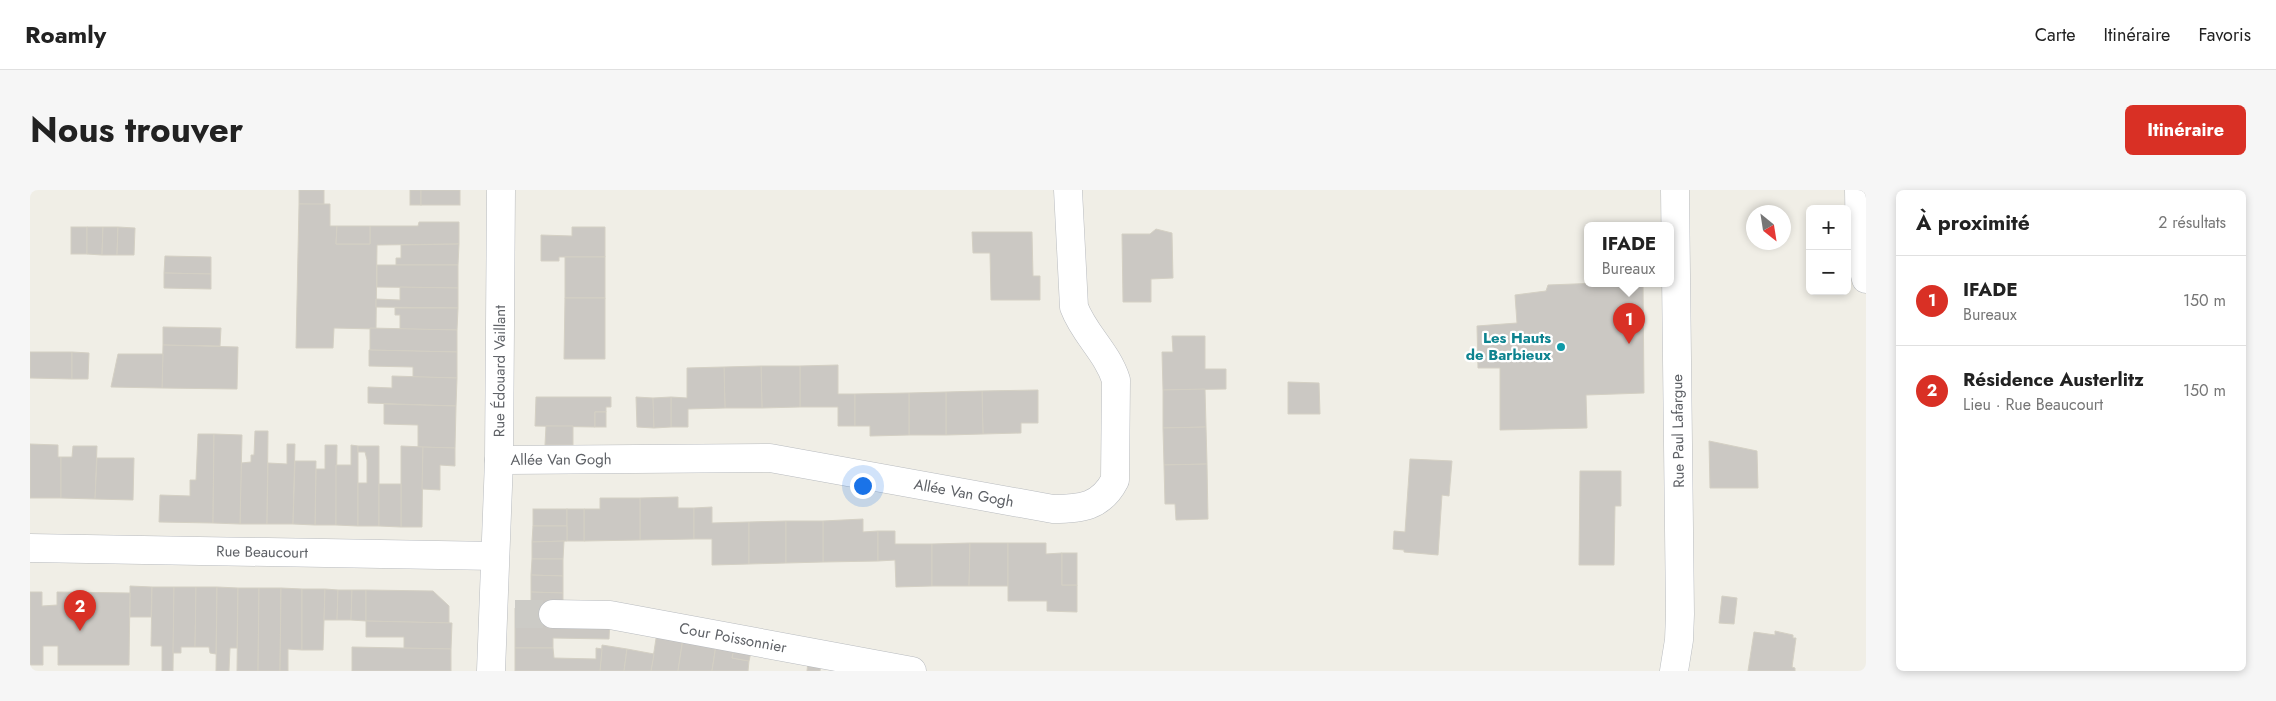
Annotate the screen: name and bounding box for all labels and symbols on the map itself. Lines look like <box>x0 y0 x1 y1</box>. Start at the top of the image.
north arrow <box>1746 205 1791 250</box>
pin: 1 <box>1613 303 1645 344</box>
street label: Rue Édouard Vaillant <box>488 305 511 437</box>
place label: Les Hauts de Barbieux <box>1466 327 1551 366</box>
marker: Les Hauts de Barbieux <box>1555 341 1567 353</box>
street label: Rue Paul Lafargue <box>1666 374 1690 488</box>
street label: Allée Van Gogh <box>510 448 612 471</box>
your location <box>850 473 876 499</box>
street label: Allée Van Gogh <box>912 473 1016 513</box>
street label: Rue Beaucourt <box>216 540 308 564</box>
pin: 2 <box>64 590 96 631</box>
street label: Cour Poissonnier <box>677 617 789 659</box>

